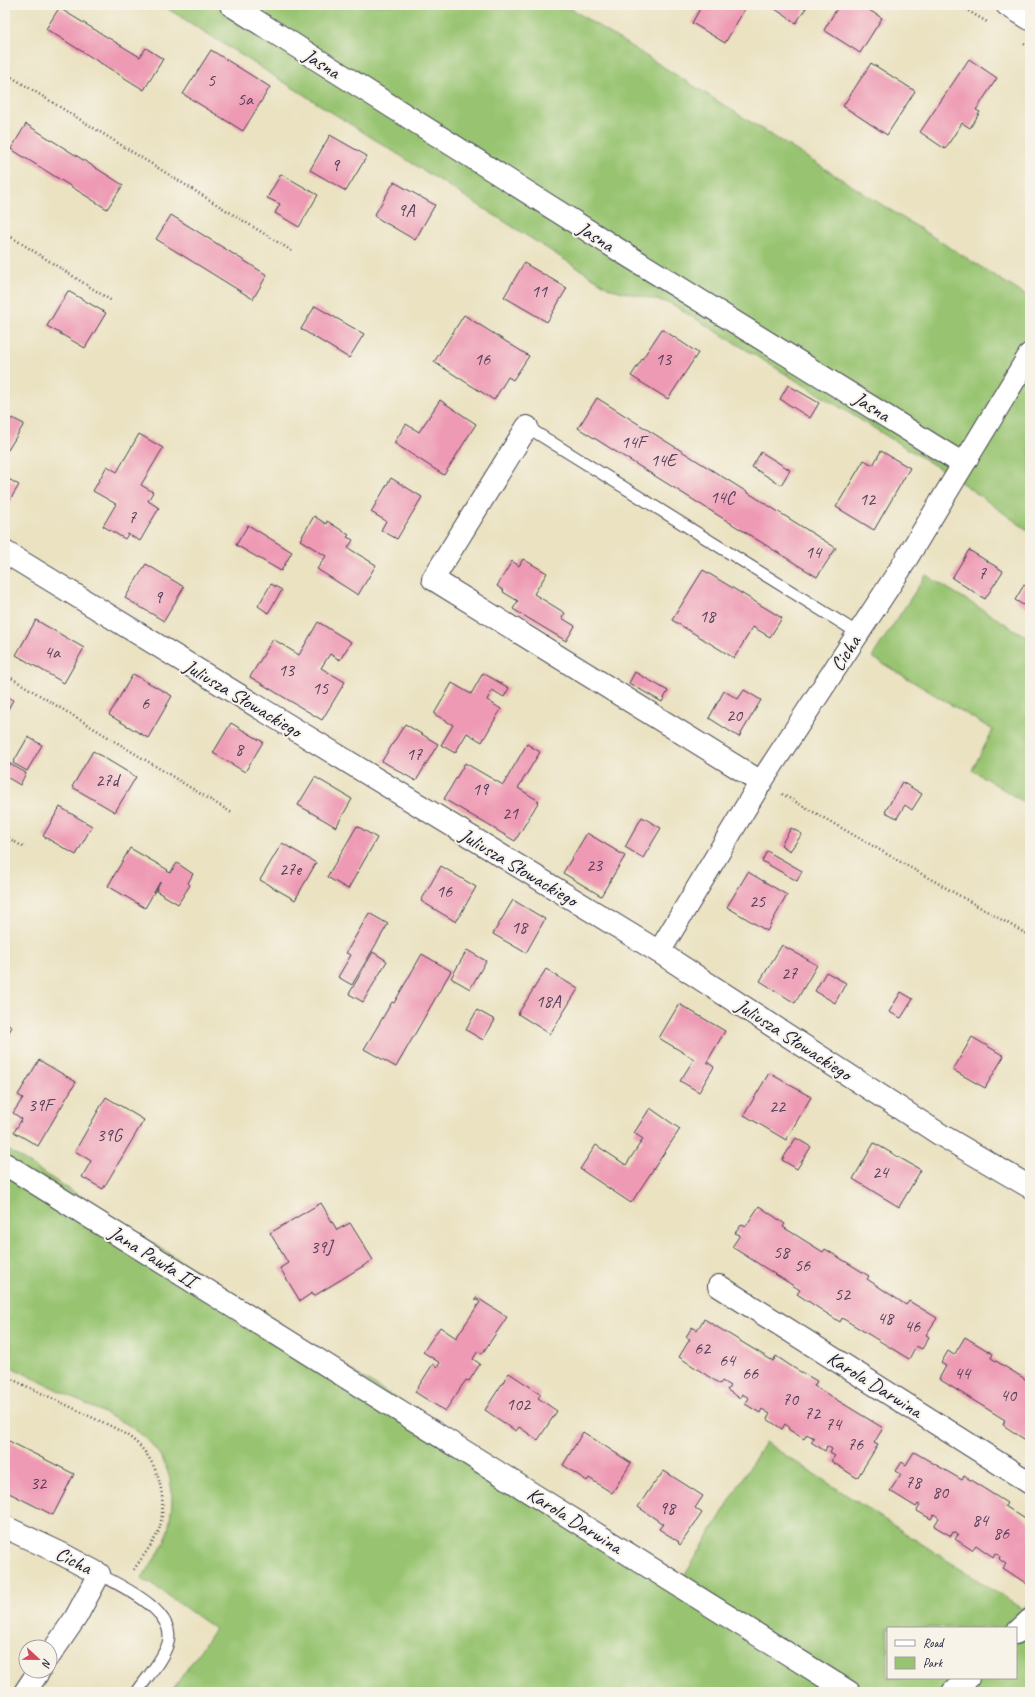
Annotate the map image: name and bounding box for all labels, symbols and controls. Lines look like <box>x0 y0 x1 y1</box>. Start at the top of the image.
street label: Jasna <box>298 42 346 85</box>
house number: 5 <box>207 69 216 91</box>
house number: 5a <box>237 88 254 110</box>
house number: 9 <box>331 154 341 176</box>
house number: 9A <box>397 199 416 221</box>
street label: Jasna <box>572 215 620 258</box>
house number: 11 <box>531 280 548 302</box>
house number: 16 <box>474 348 491 370</box>
house number: 13 <box>655 348 673 370</box>
street label: Jasna <box>848 385 896 428</box>
house number: 14F <box>621 431 649 453</box>
house number: 14E <box>650 449 678 471</box>
house number: 14C <box>710 486 737 508</box>
house number: 12 <box>859 488 877 510</box>
house number: 7 <box>128 506 137 528</box>
house number: 14 <box>805 541 823 563</box>
house number: 7 <box>978 562 987 584</box>
house number: 9 <box>154 586 164 608</box>
house number: 18 <box>699 605 717 627</box>
street label: Cicha <box>825 629 867 676</box>
house number: 4a <box>44 641 61 663</box>
street label: Juliusza Słowackiego <box>179 653 308 744</box>
house number: 13 <box>278 659 296 681</box>
house number: 15 <box>312 677 329 699</box>
house number: 6 <box>141 692 150 714</box>
house number: 20 <box>726 704 744 726</box>
house number: 8 <box>235 738 245 760</box>
house number: 17 <box>406 743 423 765</box>
house number: 27d <box>95 769 122 791</box>
house number: 19 <box>472 778 490 800</box>
house number: 21 <box>502 802 519 824</box>
street label: Juliusza Słowackiego <box>455 822 584 913</box>
house number: 23 <box>586 854 604 876</box>
house number: 27e <box>279 858 302 880</box>
house number: 16 <box>436 880 453 902</box>
house number: 25 <box>749 890 766 912</box>
house number: 18 <box>511 916 529 938</box>
house number: 27 <box>781 962 798 984</box>
house number: 18A <box>535 990 562 1012</box>
street label: Juliusza Słowackiego <box>730 992 858 1087</box>
house number: 39F <box>28 1094 56 1116</box>
house number: 22 <box>769 1095 787 1117</box>
house number: 39G <box>97 1124 124 1146</box>
house number: 24 <box>872 1161 890 1183</box>
street label: Jana Pawła II <box>104 1219 204 1295</box>
house number: 39J <box>310 1236 334 1258</box>
house number: 58 <box>773 1241 791 1263</box>
house number: 56 <box>794 1254 811 1276</box>
house number: 52 <box>834 1283 852 1305</box>
house number: 48 <box>877 1307 895 1329</box>
house number: 46 <box>904 1315 921 1337</box>
house number: 62 <box>694 1337 712 1359</box>
street label: Karola Darwina <box>823 1345 928 1424</box>
house number: 64 <box>719 1349 737 1371</box>
house number: 66 <box>742 1362 759 1384</box>
house number: 44 <box>954 1362 972 1384</box>
house number: 40 <box>1000 1384 1018 1406</box>
house number: 70 <box>782 1388 800 1410</box>
house number: 102 <box>506 1393 532 1415</box>
house number: 72 <box>804 1402 822 1424</box>
house number: 74 <box>825 1413 843 1435</box>
house number: 76 <box>847 1433 864 1455</box>
house number: 78 <box>905 1471 923 1493</box>
house number: 32 <box>30 1472 48 1494</box>
street label: Karola Darwina <box>523 1481 628 1560</box>
house number: 80 <box>932 1481 950 1503</box>
house number: 98 <box>659 1497 677 1519</box>
house number: 84 <box>972 1509 990 1531</box>
house number: 86 <box>993 1522 1010 1544</box>
street label: Cicha <box>51 1541 98 1581</box>
legend <box>887 1627 1017 1679</box>
text: Road <box>923 1635 945 1651</box>
north arrow <box>18 1639 58 1679</box>
text: Park <box>923 1655 944 1671</box>
text: N <box>39 1657 55 1671</box>

